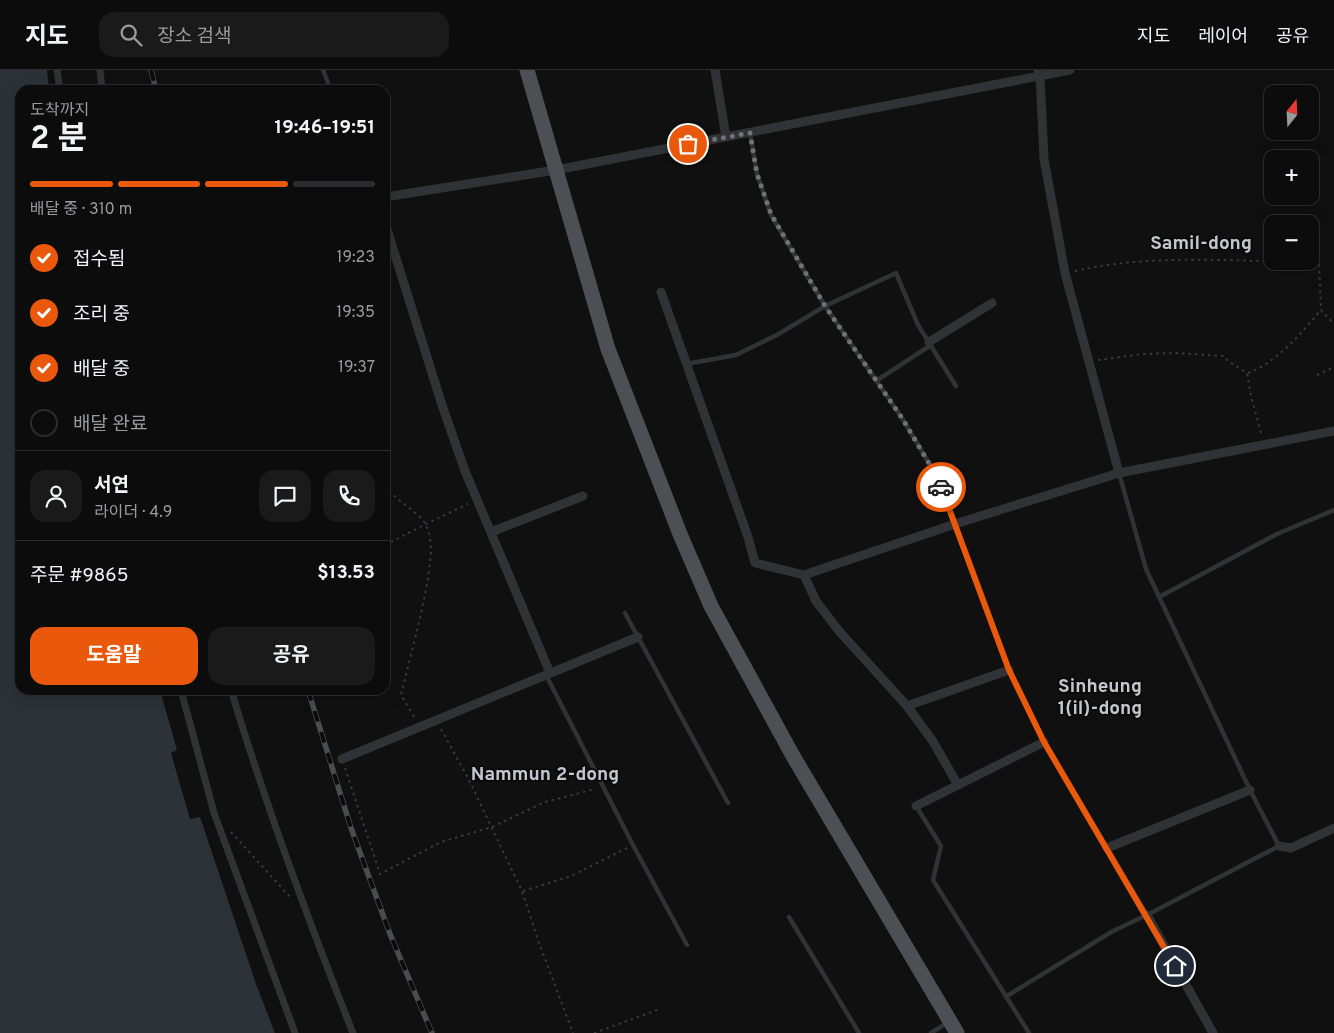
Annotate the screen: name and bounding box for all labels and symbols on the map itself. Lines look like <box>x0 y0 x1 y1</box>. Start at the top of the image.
north arrow <box>1264 85 1319 140</box>
pin <box>667 123 709 165</box>
district label: Samil-dong <box>1150 232 1252 256</box>
courier <box>916 462 966 512</box>
district label: Sinheung 1(il)-dong <box>1058 675 1142 721</box>
district label: Nammun 2-dong <box>471 763 619 787</box>
pin <box>1154 945 1196 987</box>

